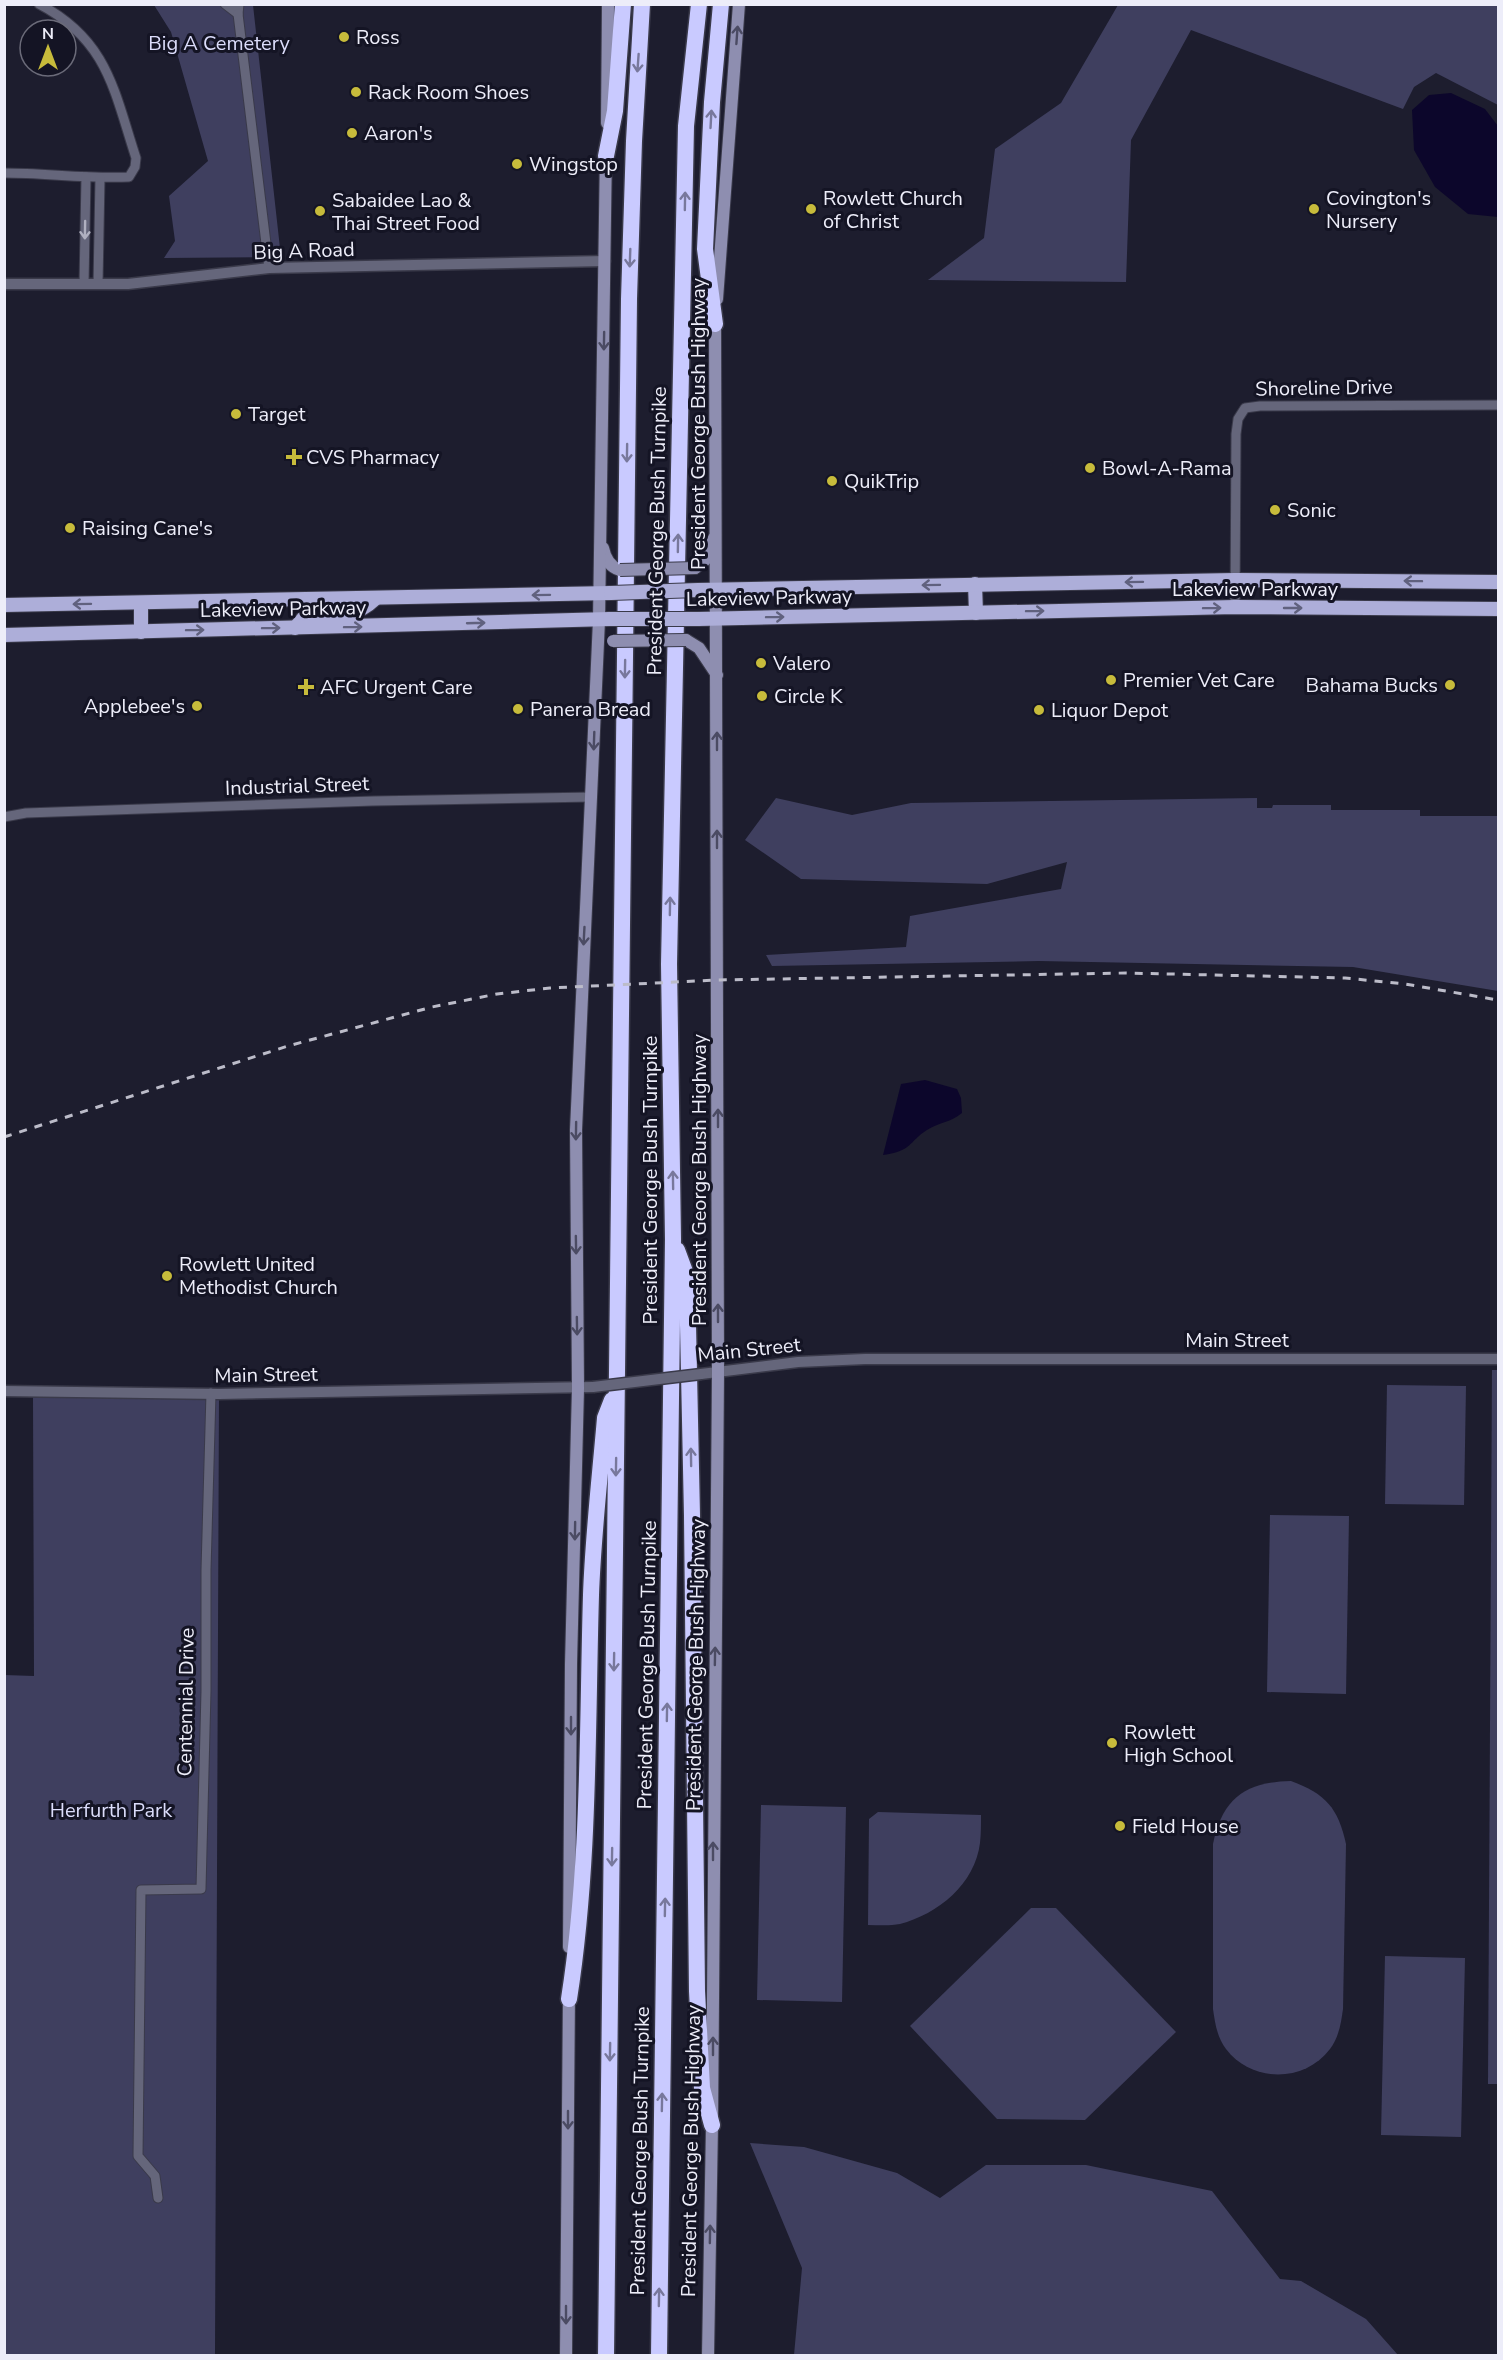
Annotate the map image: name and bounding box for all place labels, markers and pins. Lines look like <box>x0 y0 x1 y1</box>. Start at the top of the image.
place label: Ross <box>356 24 400 51</box>
marker: Ross <box>337 30 351 44</box>
place label: Rack Room Shoes <box>368 79 529 106</box>
marker: Rack Room Shoes <box>349 85 363 99</box>
place label: Aaron's <box>364 120 433 147</box>
marker: Aaron's <box>345 126 359 140</box>
place label: Wingstop <box>529 151 618 178</box>
marker: Wingstop <box>510 157 524 171</box>
place label: Rowlett Church of Christ <box>823 185 963 235</box>
place label: Covington's Nursery <box>1326 185 1431 235</box>
place label: Sabaidee Lao & Thai Street Food <box>332 187 480 237</box>
marker: Rowlett Church of Christ <box>804 202 818 216</box>
marker: Covington's Nursery <box>1307 202 1321 216</box>
marker: Sabaidee Lao & Thai Street Food <box>313 204 327 218</box>
place label: Target <box>248 401 306 428</box>
marker: Target <box>229 407 243 421</box>
place label: CVS Pharmacy <box>306 444 440 471</box>
marker: CVS Pharmacy <box>287 450 301 464</box>
place label: Bowl-A-Rama <box>1102 455 1232 482</box>
marker: Bowl-A-Rama <box>1083 461 1097 475</box>
place label: QuikTrip <box>844 468 919 495</box>
marker: QuikTrip <box>825 474 839 488</box>
place label: Sonic <box>1287 497 1336 524</box>
marker: Sonic <box>1268 503 1282 517</box>
place label: Raising Cane's <box>82 515 213 542</box>
marker: Raising Cane's <box>63 521 77 535</box>
place label: Valero <box>772 650 831 677</box>
marker: Valero <box>754 656 768 670</box>
place label: Premier Vet Care <box>1123 667 1275 694</box>
place label: Bahama Bucks <box>1306 672 1438 699</box>
marker: Premier Vet Care <box>1104 673 1118 687</box>
place label: AFC Urgent Care <box>320 674 473 701</box>
marker: AFC Urgent Care <box>297 678 315 696</box>
marker: Bahama Bucks <box>1443 678 1457 692</box>
place label: Circle K <box>774 683 843 710</box>
marker: Circle K <box>755 689 769 703</box>
place label: Applebee's <box>84 693 185 720</box>
place label: Panera Bread <box>530 696 651 723</box>
place label: Liquor Depot <box>1051 697 1169 724</box>
marker: Applebee's <box>190 699 204 713</box>
marker: Panera Bread <box>511 702 525 716</box>
marker: Liquor Depot <box>1032 703 1046 717</box>
place label: Rowlett United Methodist Church <box>179 1251 338 1301</box>
marker: Rowlett United Methodist Church <box>160 1269 174 1283</box>
place label: Rowlett High School <box>1124 1719 1233 1769</box>
marker: Rowlett High School <box>1105 1736 1119 1750</box>
place label: Field House <box>1132 1813 1239 1840</box>
marker: Field House <box>1113 1819 1127 1833</box>

